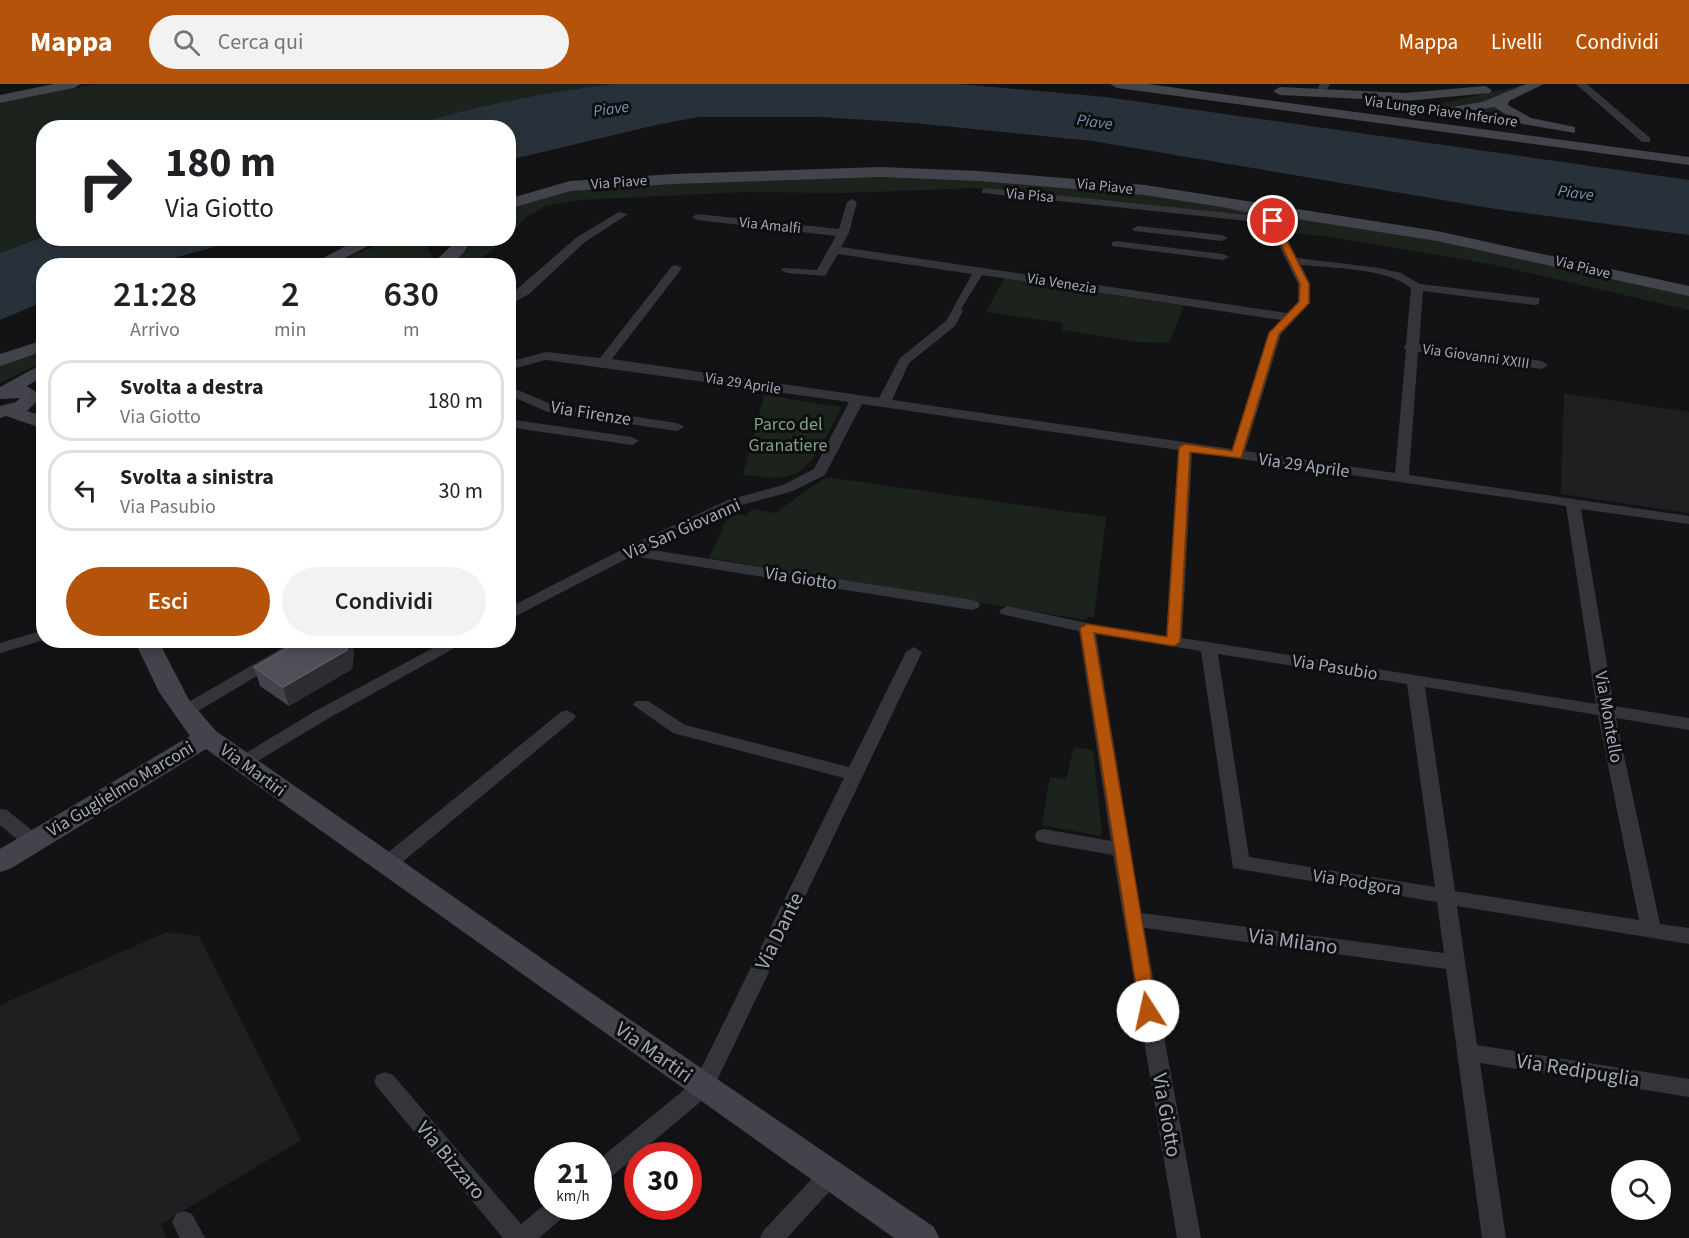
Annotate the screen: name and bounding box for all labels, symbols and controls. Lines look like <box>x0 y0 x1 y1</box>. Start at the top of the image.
search box <box>149 15 569 69</box>
text: Mappa <box>30 22 113 62</box>
icon: search <box>170 26 203 59</box>
text: Cerca qui <box>218 26 303 58</box>
text: Mappa <box>1399 27 1458 57</box>
text: Livelli <box>1491 27 1543 57</box>
text: Condividi <box>1576 27 1659 57</box>
street label: Via Lungo Piave Inferiore <box>1363 90 1519 133</box>
water label: Piave <box>592 96 631 122</box>
water label: Piave <box>1076 109 1115 135</box>
text: 180 m <box>165 133 276 193</box>
icon: right <box>66 144 144 222</box>
street label: Via Piave <box>590 170 648 195</box>
street label: Via Piave <box>1076 173 1134 200</box>
water label: Piave <box>1557 180 1596 206</box>
street label: Via Pisa <box>1005 183 1055 208</box>
text: Via Giotto <box>165 189 274 228</box>
pin <box>1247 195 1298 246</box>
icon: arrive <box>1256 204 1289 237</box>
street label: Via Amalfi <box>738 212 802 239</box>
street label: Via Piave <box>1553 251 1613 284</box>
street label: Via Venezia <box>1026 268 1098 299</box>
text: 21:28 <box>113 269 197 320</box>
text: 2 <box>281 269 299 320</box>
text: 630 <box>383 269 439 320</box>
text: Arrivo <box>130 316 180 344</box>
text: min <box>274 316 306 344</box>
text: m <box>403 316 419 344</box>
street label: Via Giovanni XXIII <box>1421 339 1531 374</box>
street label: Via 29 Aprile <box>703 367 782 400</box>
text: Svolta a destra <box>120 371 264 403</box>
icon: right <box>69 384 102 417</box>
text: 180 m <box>428 385 483 417</box>
street label: Via Firenze <box>549 395 633 432</box>
text: Via Giotto <box>120 403 201 431</box>
park label: Parco del Granatiere <box>748 412 828 458</box>
street label: Via 29 Aprile <box>1257 447 1351 484</box>
text: Svolta a sinistra <box>120 461 274 493</box>
icon: left <box>69 474 102 507</box>
text: 30 m <box>438 475 483 507</box>
text: Via Pasubio <box>120 493 216 521</box>
street label: Via San Giovanni <box>620 493 744 566</box>
street label: Via Giotto <box>763 560 839 597</box>
button: Esci <box>66 567 270 636</box>
button: Condividi <box>282 567 486 636</box>
street label: Via Pasubio <box>1290 648 1380 687</box>
street label: Via Montello <box>1588 669 1629 765</box>
street label: Via Guglielmo Marconi <box>42 736 198 843</box>
street label: Via Martiri <box>215 738 291 803</box>
street label: Via Podgora <box>1311 863 1403 902</box>
street label: Via Dante <box>747 887 811 975</box>
street label: Via Milano <box>1246 920 1340 962</box>
position arrow <box>1116 979 1180 1043</box>
street label: Via Martiri <box>609 1014 699 1090</box>
street label: Via Redipuglia <box>1514 1045 1642 1095</box>
street label: Via Giotto <box>1145 1071 1189 1159</box>
street label: Via Bizzaro <box>409 1114 493 1206</box>
speed limit sign: 30 <box>624 1142 702 1220</box>
text: 21 <box>557 1152 589 1195</box>
map controls <box>1611 1160 1671 1220</box>
button: search <box>1611 1160 1671 1220</box>
text: km/h <box>556 1186 590 1207</box>

